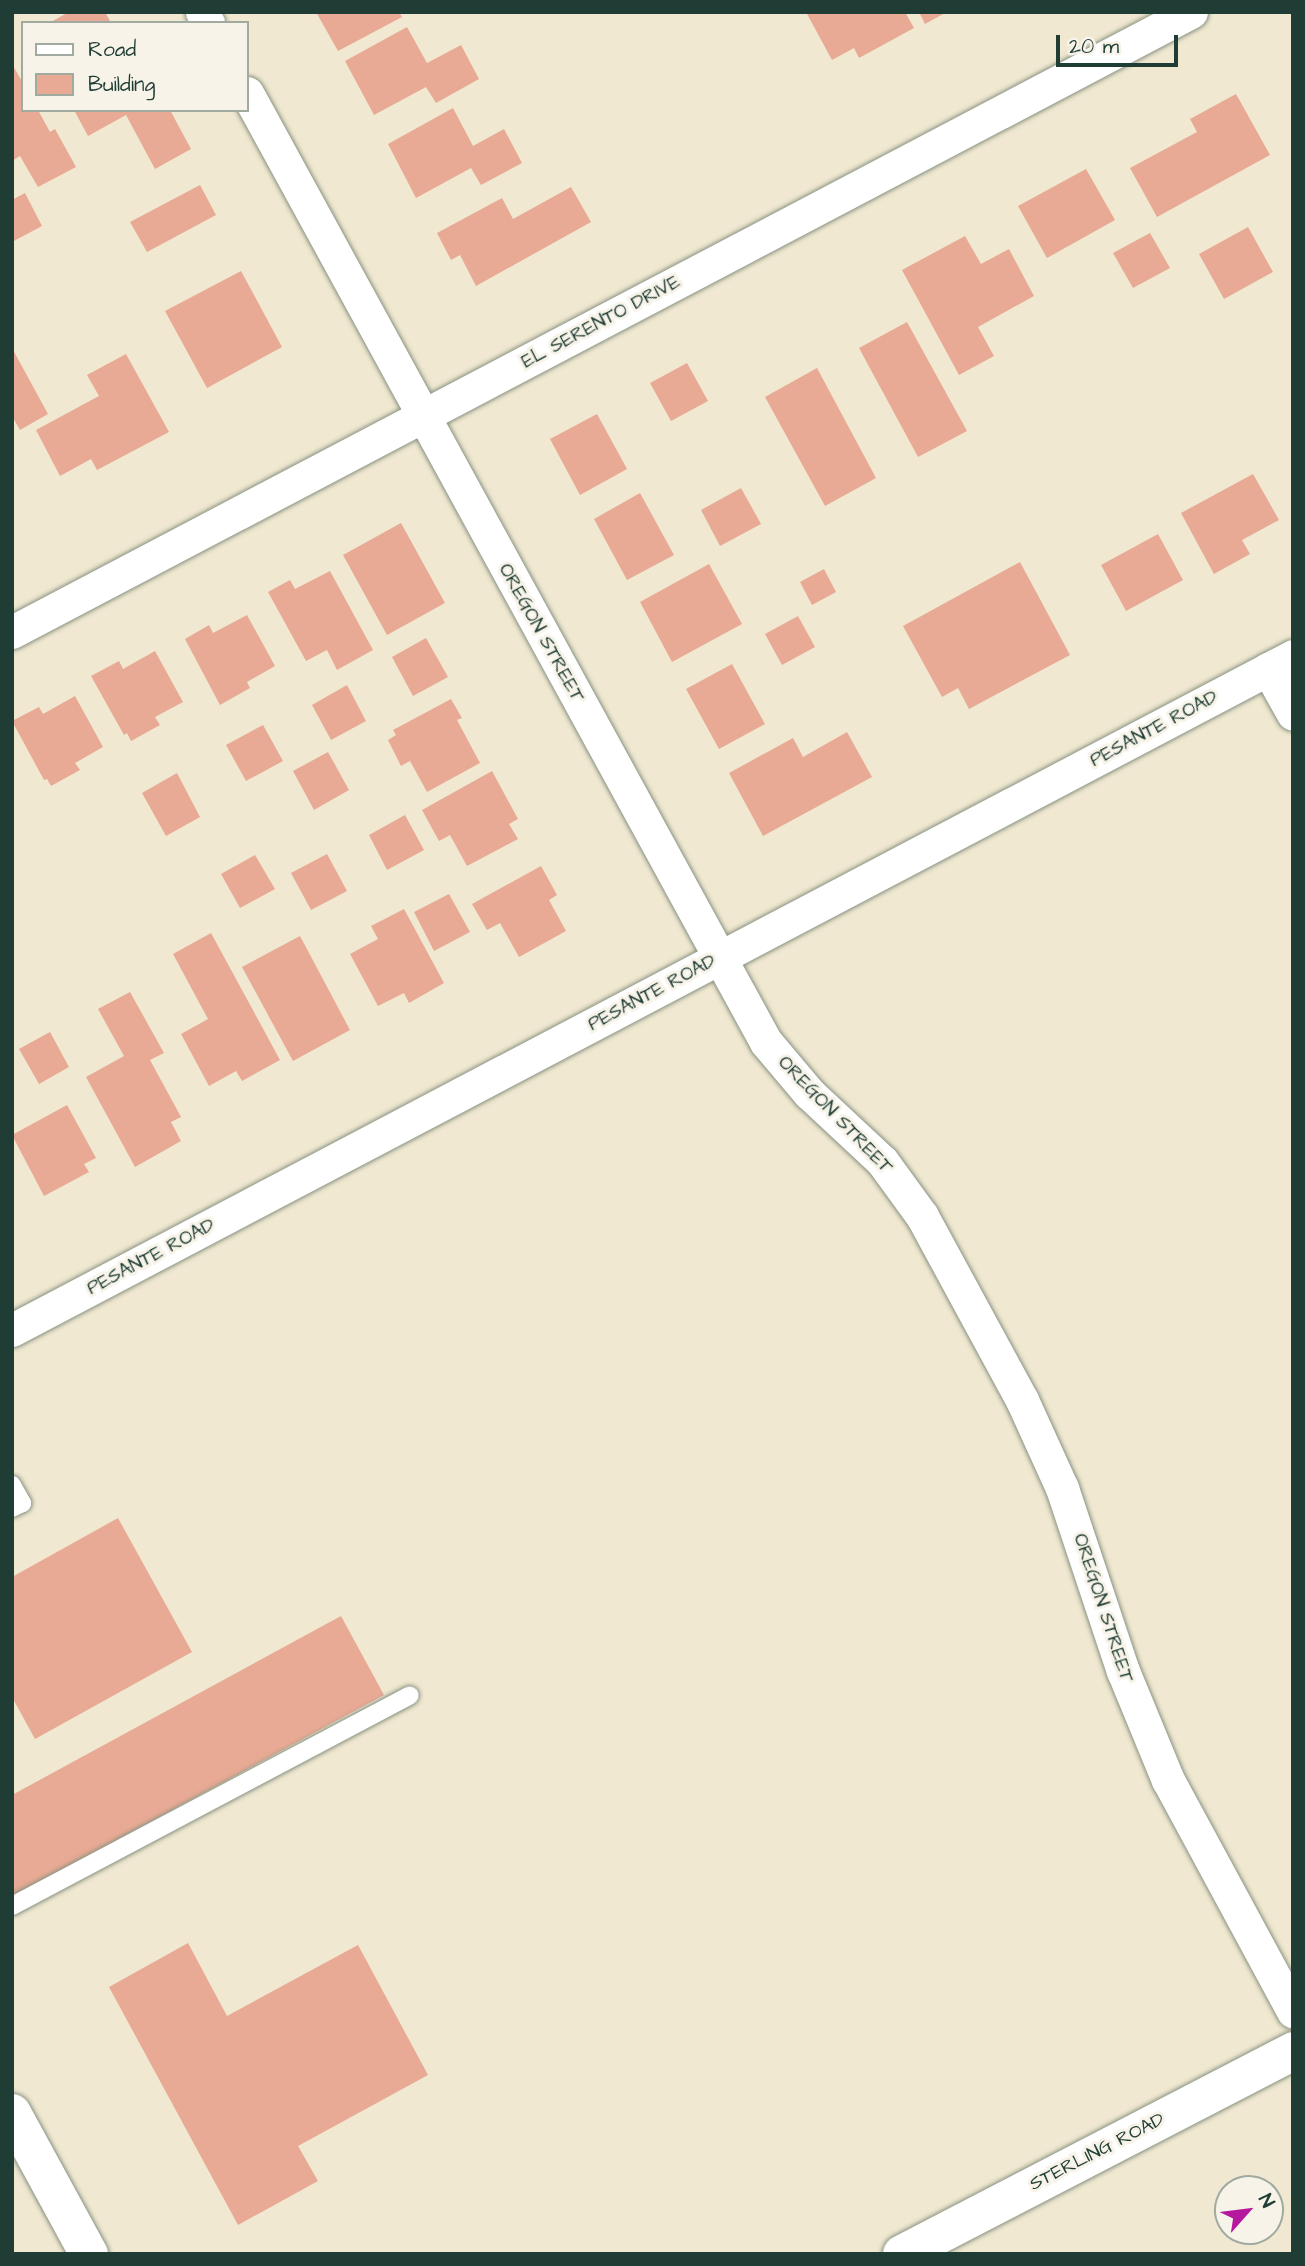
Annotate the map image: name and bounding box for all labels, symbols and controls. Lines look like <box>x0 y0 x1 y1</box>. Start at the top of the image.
legend <box>21 21 248 112</box>
scale bar <box>1060 21 1182 65</box>
text: 20 m <box>1069 32 1119 61</box>
text: Road <box>88 35 136 64</box>
text: Building <box>88 70 155 99</box>
street label: EL SERENTO DRIVE <box>518 271 684 373</box>
street label: OREGON STREET <box>493 560 589 706</box>
street label: PESANTE ROAD <box>1086 686 1222 772</box>
street label: PESANTE ROAD <box>584 950 720 1036</box>
street label: OREGON STREET <box>773 1051 897 1179</box>
street label: PESANTE ROAD <box>83 1214 219 1300</box>
street label: OREGON STREET <box>1068 1531 1138 1685</box>
street label: STERLING ROAD <box>1026 2108 1168 2196</box>
north arrow <box>1214 2175 1284 2245</box>
text: N <box>1251 2189 1281 2212</box>

